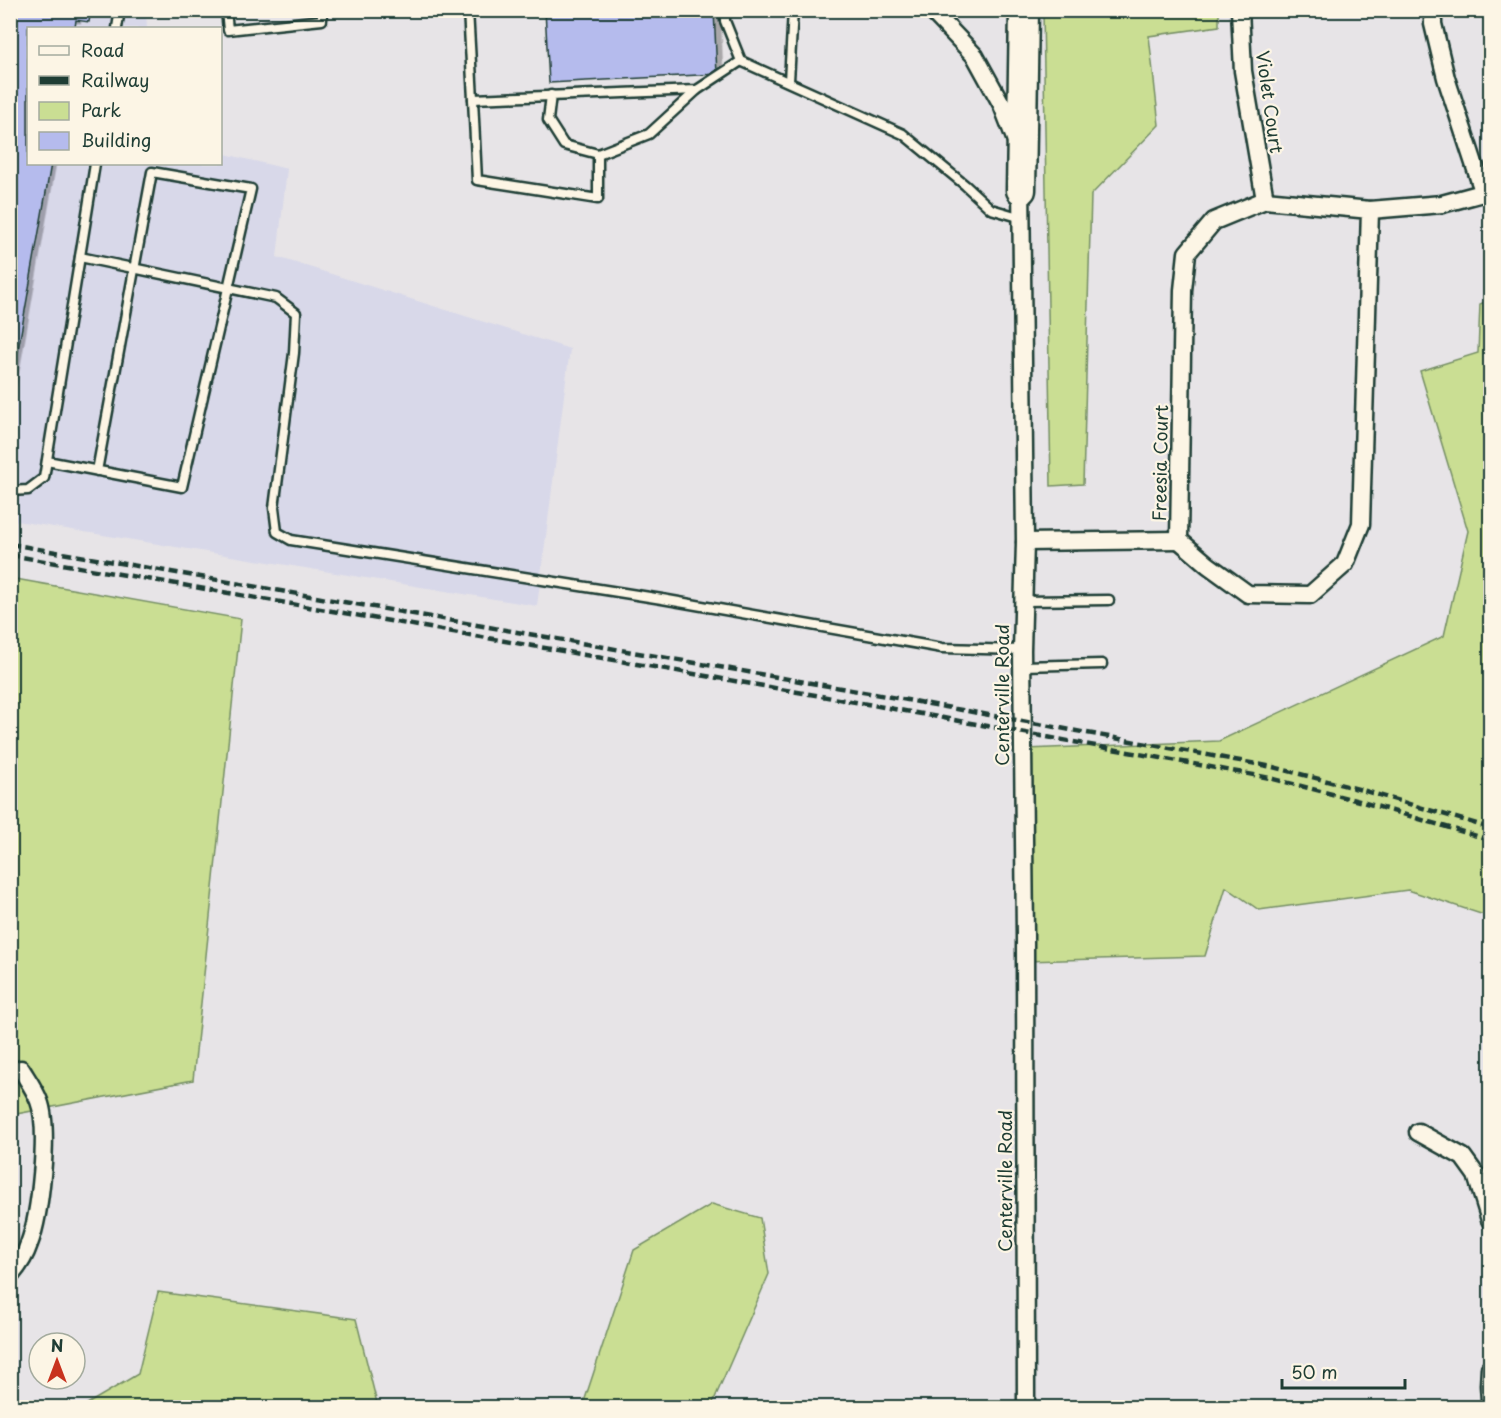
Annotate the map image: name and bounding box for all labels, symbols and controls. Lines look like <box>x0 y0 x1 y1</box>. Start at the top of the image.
legend <box>27 27 222 165</box>
text: Road <box>81 36 125 63</box>
street label: Violet Court <box>1250 49 1291 155</box>
text: Railway <box>81 66 149 93</box>
text: Park <box>81 96 121 123</box>
text: Building <box>81 126 151 153</box>
street label: Freesia Court <box>1145 404 1174 522</box>
street label: Centerville Road <box>988 624 1015 766</box>
street label: Centerville Road <box>991 1110 1018 1252</box>
north arrow <box>27 1331 87 1391</box>
text: N <box>51 1333 63 1357</box>
scale bar <box>1282 1352 1405 1390</box>
text: 50 m <box>1291 1358 1338 1385</box>

